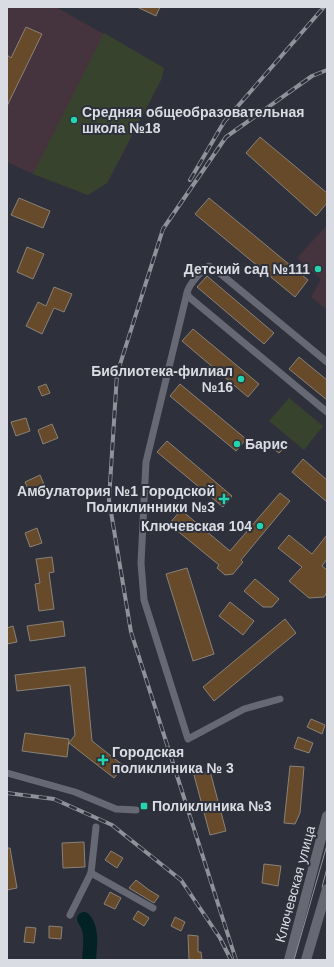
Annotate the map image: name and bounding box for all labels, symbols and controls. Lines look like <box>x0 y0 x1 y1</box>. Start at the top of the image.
place label: Средняя общеобразовательная школа №18 <box>82 104 304 136</box>
marker: Средняя общеобразовательная школа №18 <box>69 115 79 125</box>
place label: Детский сад №111 <box>184 261 310 277</box>
marker: Детский сад №111 <box>313 264 323 274</box>
place label: Библиотека-филиал №16 <box>91 363 233 395</box>
marker: Библиотека-филиал №16 <box>236 374 246 384</box>
place label: Барис <box>245 436 288 452</box>
marker: Барис <box>232 439 242 449</box>
place label: Амбулатория №1 Городской Поликлинники №3 <box>17 483 215 515</box>
marker: Амбулатория №1 Городской Поликлинники №3 <box>218 493 230 505</box>
place label: Ключевская 104 <box>141 518 252 534</box>
marker: Ключевская 104 <box>255 521 265 531</box>
place label: Городская поликлиника № 3 <box>112 744 234 776</box>
marker: Городская поликлиника № 3 <box>97 754 109 766</box>
place label: Поликлиника №3 <box>152 798 272 814</box>
marker: Поликлиника №3 <box>139 801 149 811</box>
street label: Ключевская улица <box>272 824 318 944</box>

